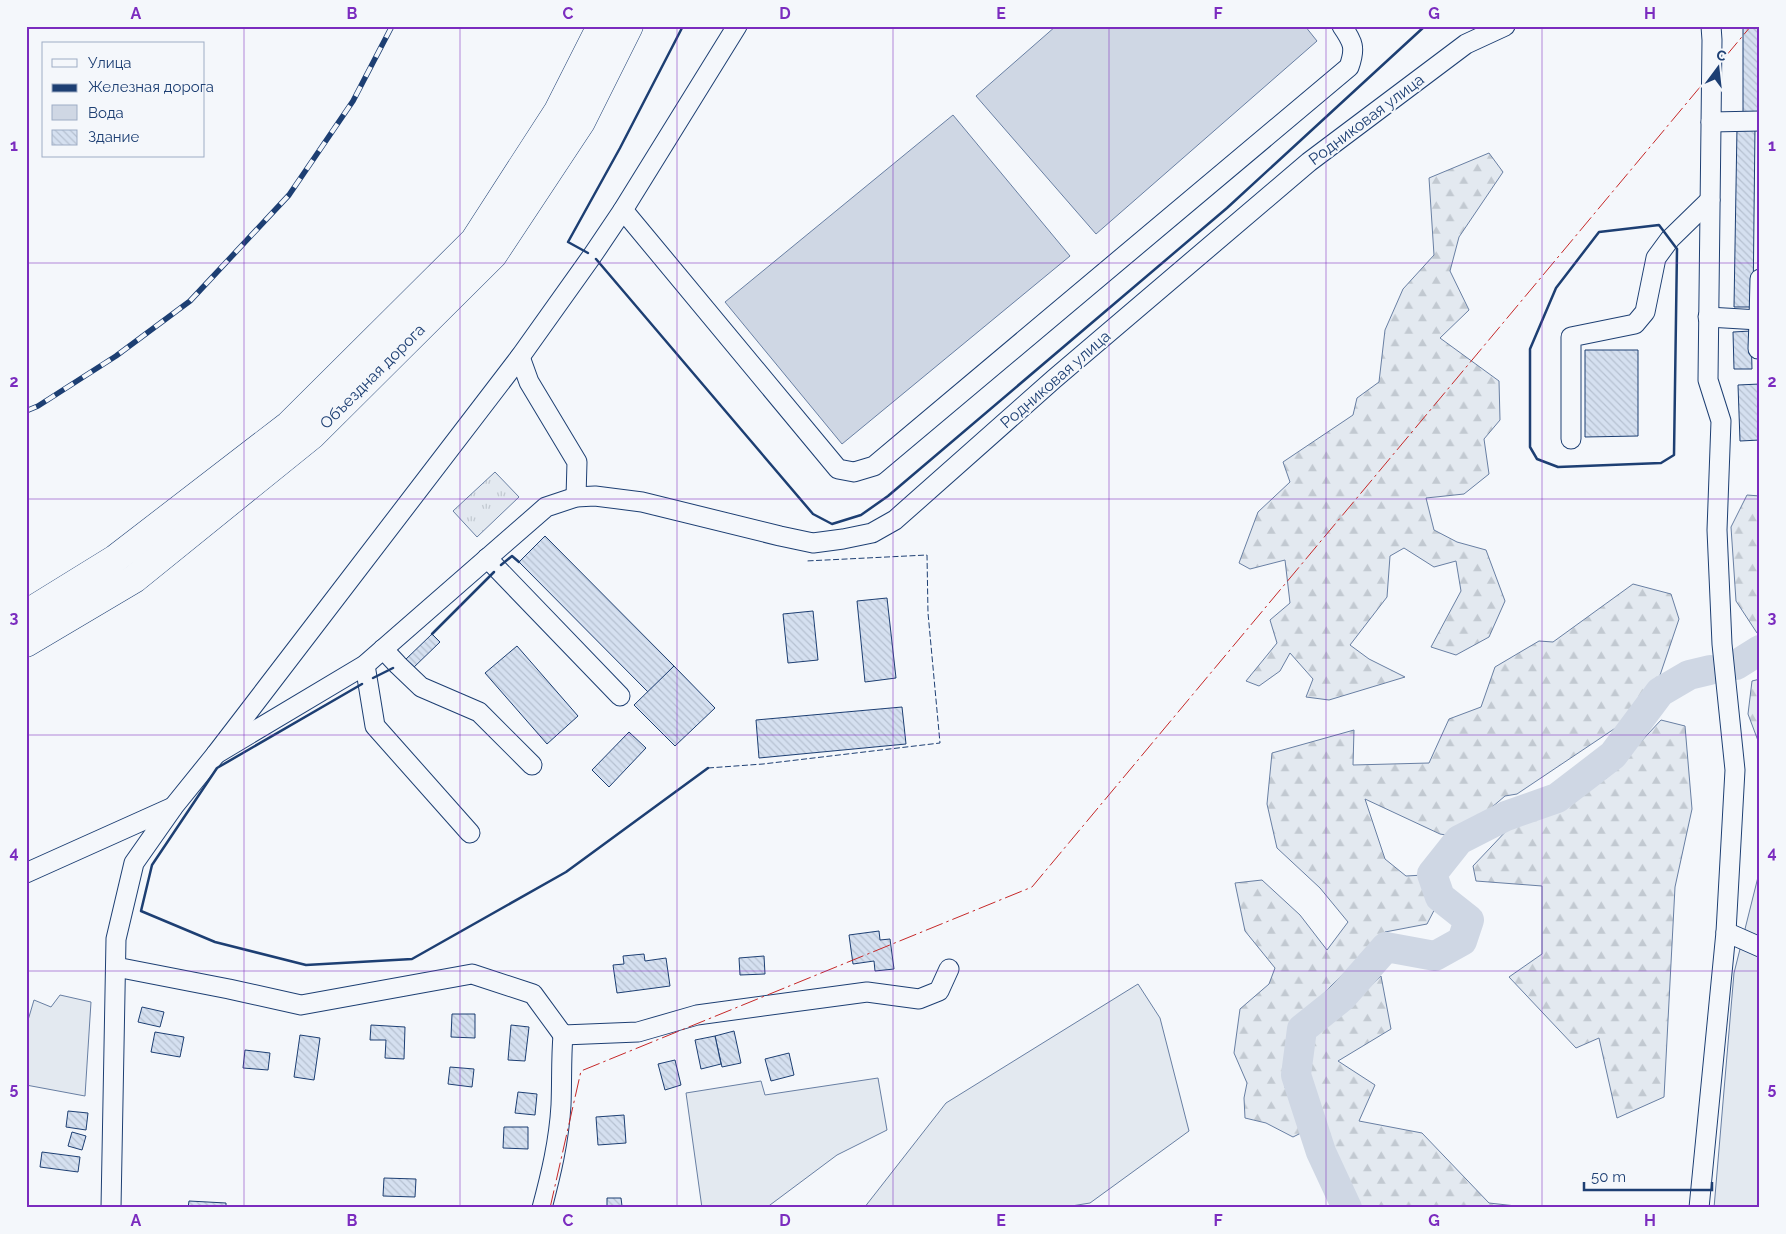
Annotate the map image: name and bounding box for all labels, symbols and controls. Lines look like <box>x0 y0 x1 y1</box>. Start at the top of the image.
text: A <box>131 4 142 23</box>
text: B <box>347 4 358 23</box>
text: C <box>563 4 574 23</box>
text: D <box>779 4 791 23</box>
text: E <box>996 4 1006 23</box>
text: F <box>1213 4 1223 23</box>
text: G <box>1428 4 1440 23</box>
text: H <box>1644 4 1656 23</box>
legend <box>42 42 205 158</box>
north arrow <box>1694 42 1744 92</box>
text: С <box>1715 46 1728 65</box>
text: Улица <box>88 54 132 72</box>
street label: Родниковая улица <box>1305 70 1428 169</box>
text: Железная дорога <box>88 78 214 96</box>
text: Вода <box>88 104 124 122</box>
text: Здание <box>88 128 140 146</box>
text: 1 <box>10 136 18 155</box>
text: 1 <box>1768 136 1776 155</box>
street label: Объездная дорога <box>316 320 429 433</box>
street label: Родниковая улица <box>996 326 1114 432</box>
text: 2 <box>9 372 19 391</box>
text: 2 <box>1767 372 1777 391</box>
text: 3 <box>10 608 19 627</box>
text: 3 <box>1768 608 1777 627</box>
text: 4 <box>9 843 19 862</box>
text: 4 <box>1767 843 1777 862</box>
text: 5 <box>10 1079 19 1098</box>
text: 5 <box>1768 1079 1777 1098</box>
scale bar <box>1584 1159 1711 1191</box>
text: 50 m <box>1591 1168 1626 1186</box>
text: A <box>131 1211 142 1230</box>
text: B <box>347 1211 358 1230</box>
text: C <box>563 1211 574 1230</box>
text: D <box>779 1211 791 1230</box>
text: E <box>996 1211 1006 1230</box>
text: F <box>1213 1211 1223 1230</box>
text: G <box>1428 1211 1440 1230</box>
text: H <box>1644 1211 1656 1230</box>

